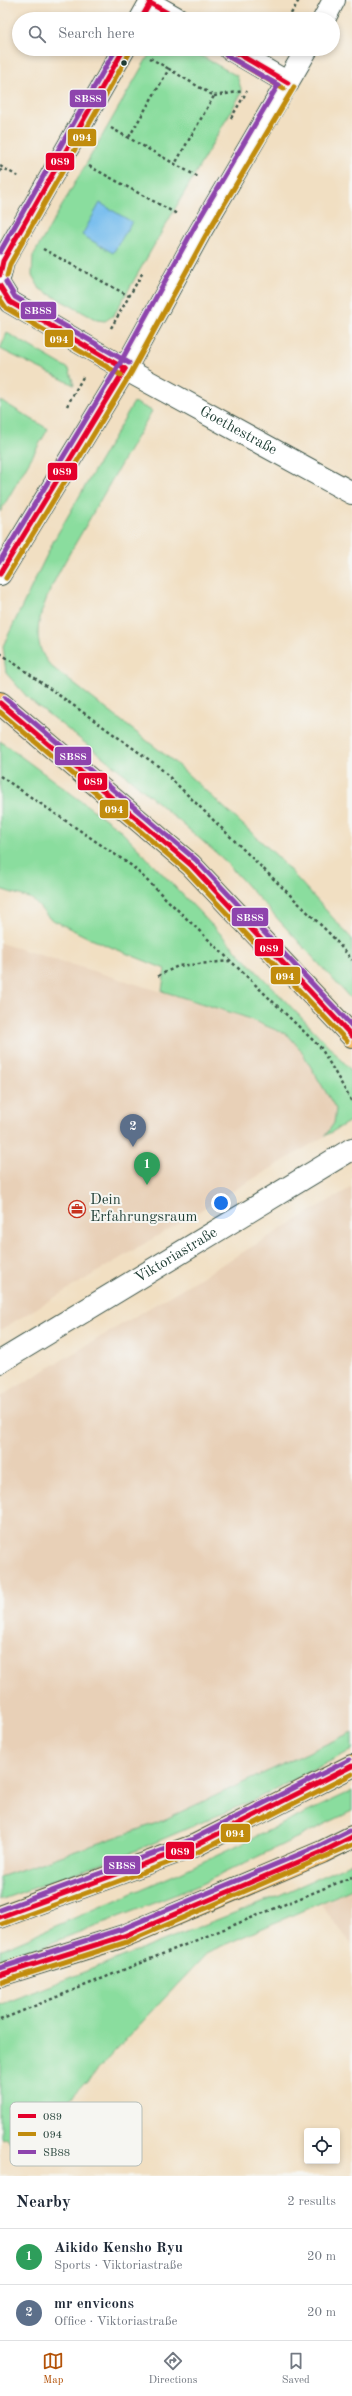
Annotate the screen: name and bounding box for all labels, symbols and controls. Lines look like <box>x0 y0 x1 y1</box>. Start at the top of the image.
search box <box>12 12 340 56</box>
icon: search <box>26 23 48 45</box>
text: Search here <box>58 27 135 42</box>
unlabelled marker <box>119 58 129 68</box>
line badge: SB88 <box>69 89 107 108</box>
text: SB88 <box>74 94 102 105</box>
line badge: 094 <box>67 128 97 147</box>
text: 094 <box>72 133 92 144</box>
line badge: 089 <box>45 152 75 171</box>
text: 089 <box>50 157 70 168</box>
line badge: SB88 <box>20 301 57 320</box>
text: SB88 <box>24 306 52 317</box>
line badge: 094 <box>44 329 74 348</box>
text: 094 <box>49 335 69 346</box>
street label: Goethestraße <box>197 404 280 458</box>
line badge: 089 <box>47 462 78 481</box>
text: 089 <box>52 467 72 478</box>
line badge: SB88 <box>54 746 92 766</box>
text: SB88 <box>59 752 87 763</box>
line badge: 089 <box>77 772 108 791</box>
text: 089 <box>83 777 103 788</box>
line badge: 094 <box>99 799 129 819</box>
text: 094 <box>104 805 124 816</box>
line badge: SB88 <box>231 907 269 927</box>
text: SB88 <box>236 913 264 924</box>
line badge: 089 <box>254 938 284 957</box>
text: 089 <box>259 944 279 955</box>
line badge: 094 <box>270 966 301 985</box>
text: 094 <box>275 972 295 983</box>
pin: 2 <box>120 1114 146 1147</box>
pin: 1 <box>134 1152 160 1185</box>
place label: Dein Erfahrungsraum <box>90 1193 197 1225</box>
your location <box>211 1193 231 1213</box>
office icon: Dein Erfahrungsraum <box>67 1199 87 1219</box>
street label: Viktoriastraße <box>132 1225 220 1286</box>
line badge: 094 <box>220 1823 251 1843</box>
text: 094 <box>225 1829 245 1840</box>
line badge: 089 <box>165 1841 195 1860</box>
text: 089 <box>170 1847 190 1858</box>
line badge: SB88 <box>103 1855 141 1875</box>
text: SB88 <box>108 1861 136 1872</box>
legend <box>10 2102 142 2166</box>
text: 089 <box>43 2112 62 2123</box>
map controls <box>304 2128 340 2164</box>
button: locate <box>304 2128 340 2164</box>
text: 094 <box>43 2130 62 2141</box>
text: SB88 <box>43 2148 70 2159</box>
text: Nearby <box>16 2194 71 2211</box>
text: 2 results <box>287 2195 336 2208</box>
text: Aikido Kensho Ryu <box>54 2241 183 2256</box>
text: 1 <box>25 2250 33 2263</box>
text: 20 m <box>307 2250 336 2263</box>
text: Sports · Viktoriastraße <box>54 2259 182 2272</box>
text: mr envicons <box>54 2297 134 2312</box>
text: 2 <box>25 2306 33 2319</box>
text: 20 m <box>307 2306 336 2319</box>
text: Office · Viktoriastraße <box>54 2315 178 2328</box>
tab: Map <box>42 2350 64 2388</box>
tab: Directions <box>149 2350 197 2388</box>
tab: Saved <box>282 2350 310 2388</box>

